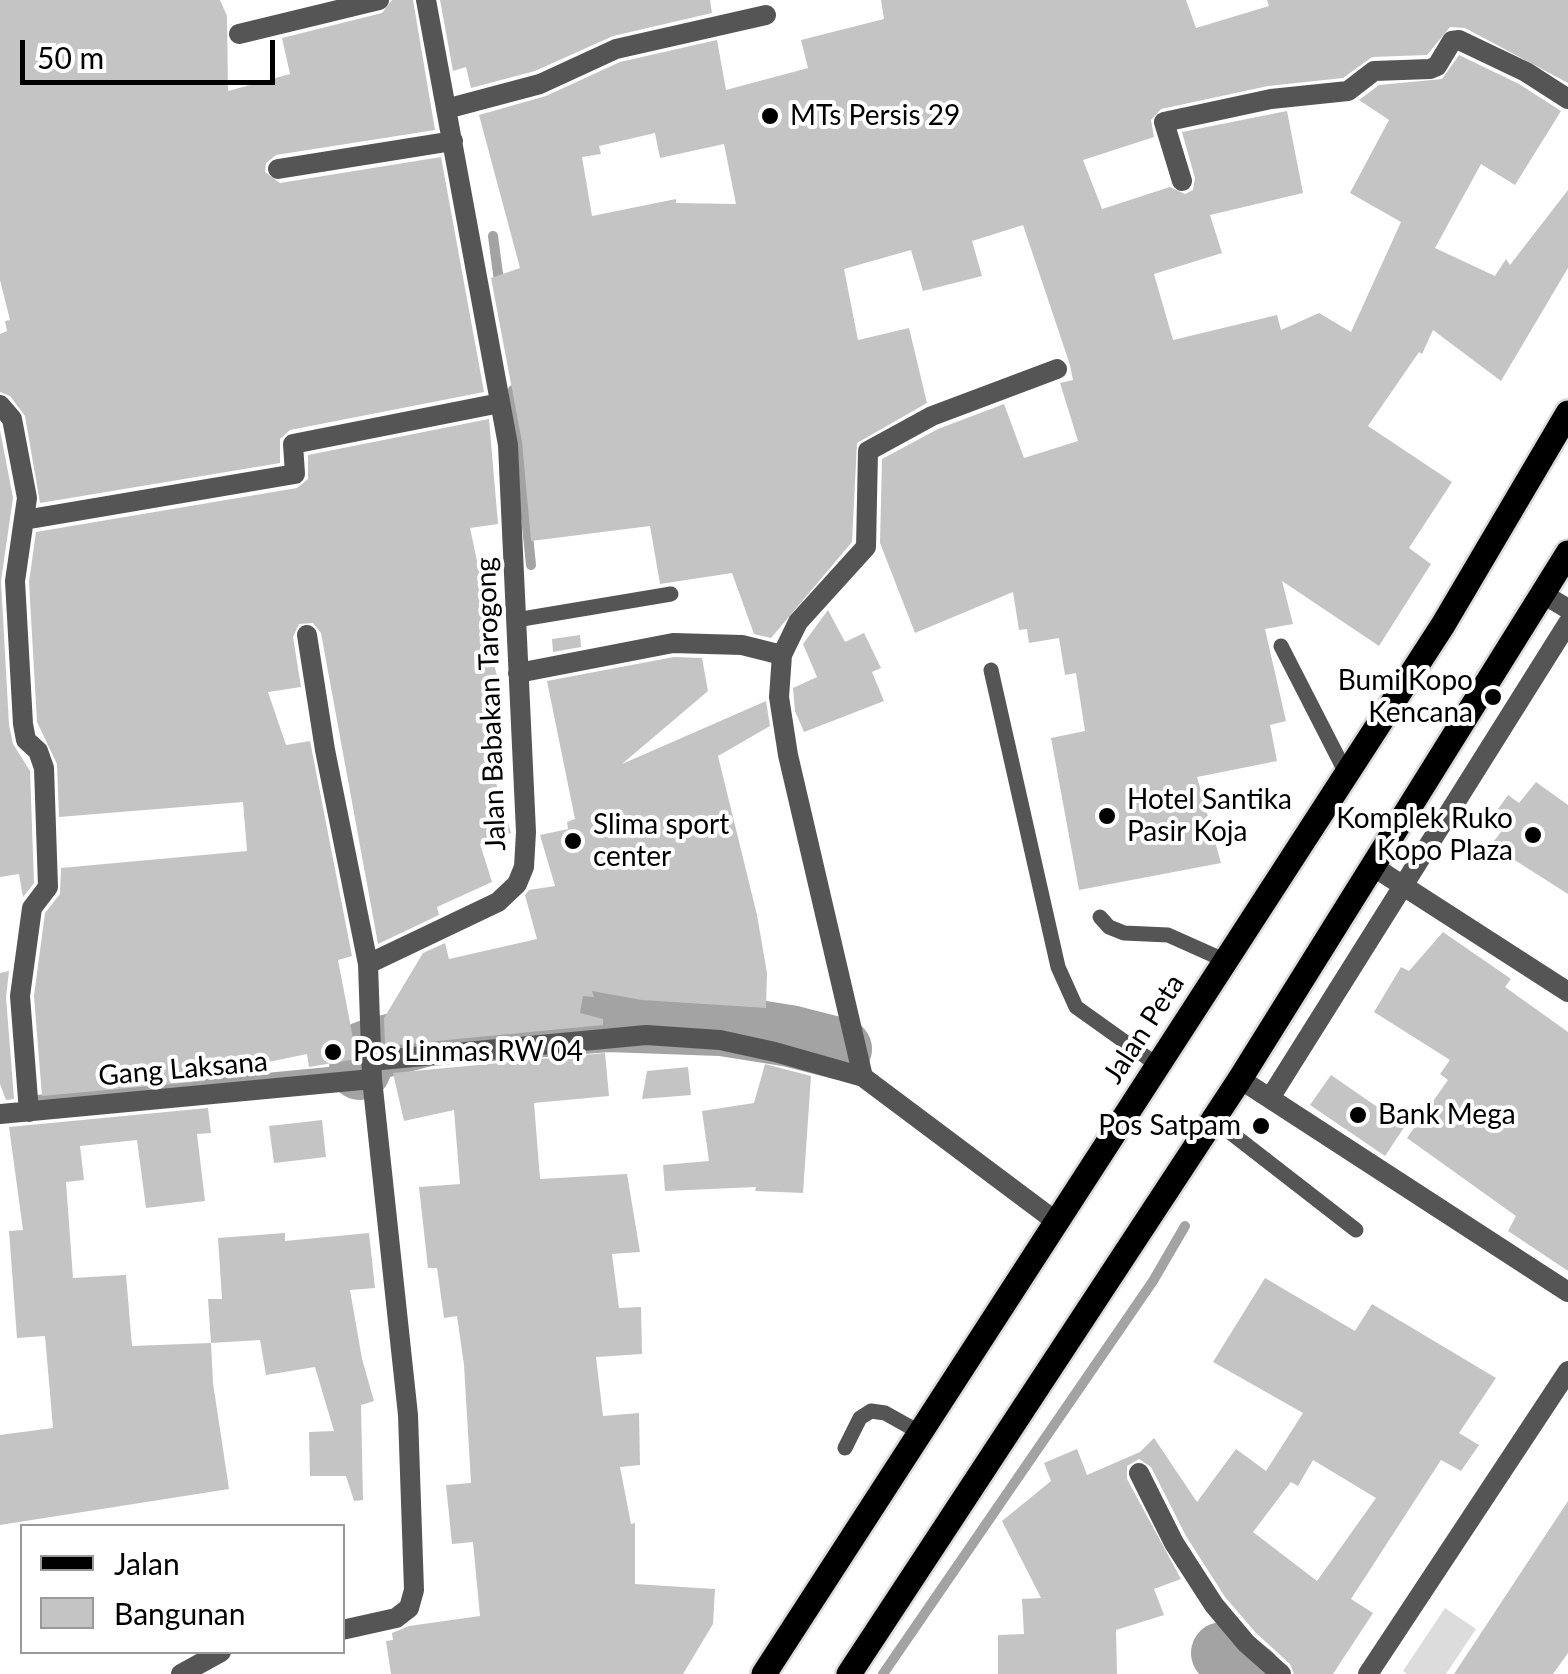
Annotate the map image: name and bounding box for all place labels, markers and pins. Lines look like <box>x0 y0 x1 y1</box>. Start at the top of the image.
place label: MTs Persis 29 <box>790 99 960 133</box>
marker: MTs Persis 29 <box>759 105 781 127</box>
place label: Bumi Kopo Kencana <box>1338 664 1473 730</box>
marker: Bumi Kopo Kencana <box>1482 686 1504 708</box>
place label: Hotel Santika Pasir Koja <box>1127 783 1292 849</box>
place label: Komplek Ruko Kopo Plaza <box>1336 802 1513 868</box>
marker: Hotel Santika Pasir Koja <box>1096 805 1118 827</box>
place label: Slima sport center <box>593 808 729 874</box>
marker: Komplek Ruko Kopo Plaza <box>1522 824 1544 846</box>
marker: Slima sport center <box>562 830 584 852</box>
place label: Pos Linmas RW 04 <box>353 1035 583 1069</box>
marker: Pos Linmas RW 04 <box>322 1041 344 1063</box>
place label: Bank Mega <box>1378 1098 1516 1132</box>
marker: Bank Mega <box>1347 1104 1369 1126</box>
place label: Pos Satpam <box>1098 1109 1241 1143</box>
marker: Pos Satpam <box>1250 1115 1272 1137</box>

